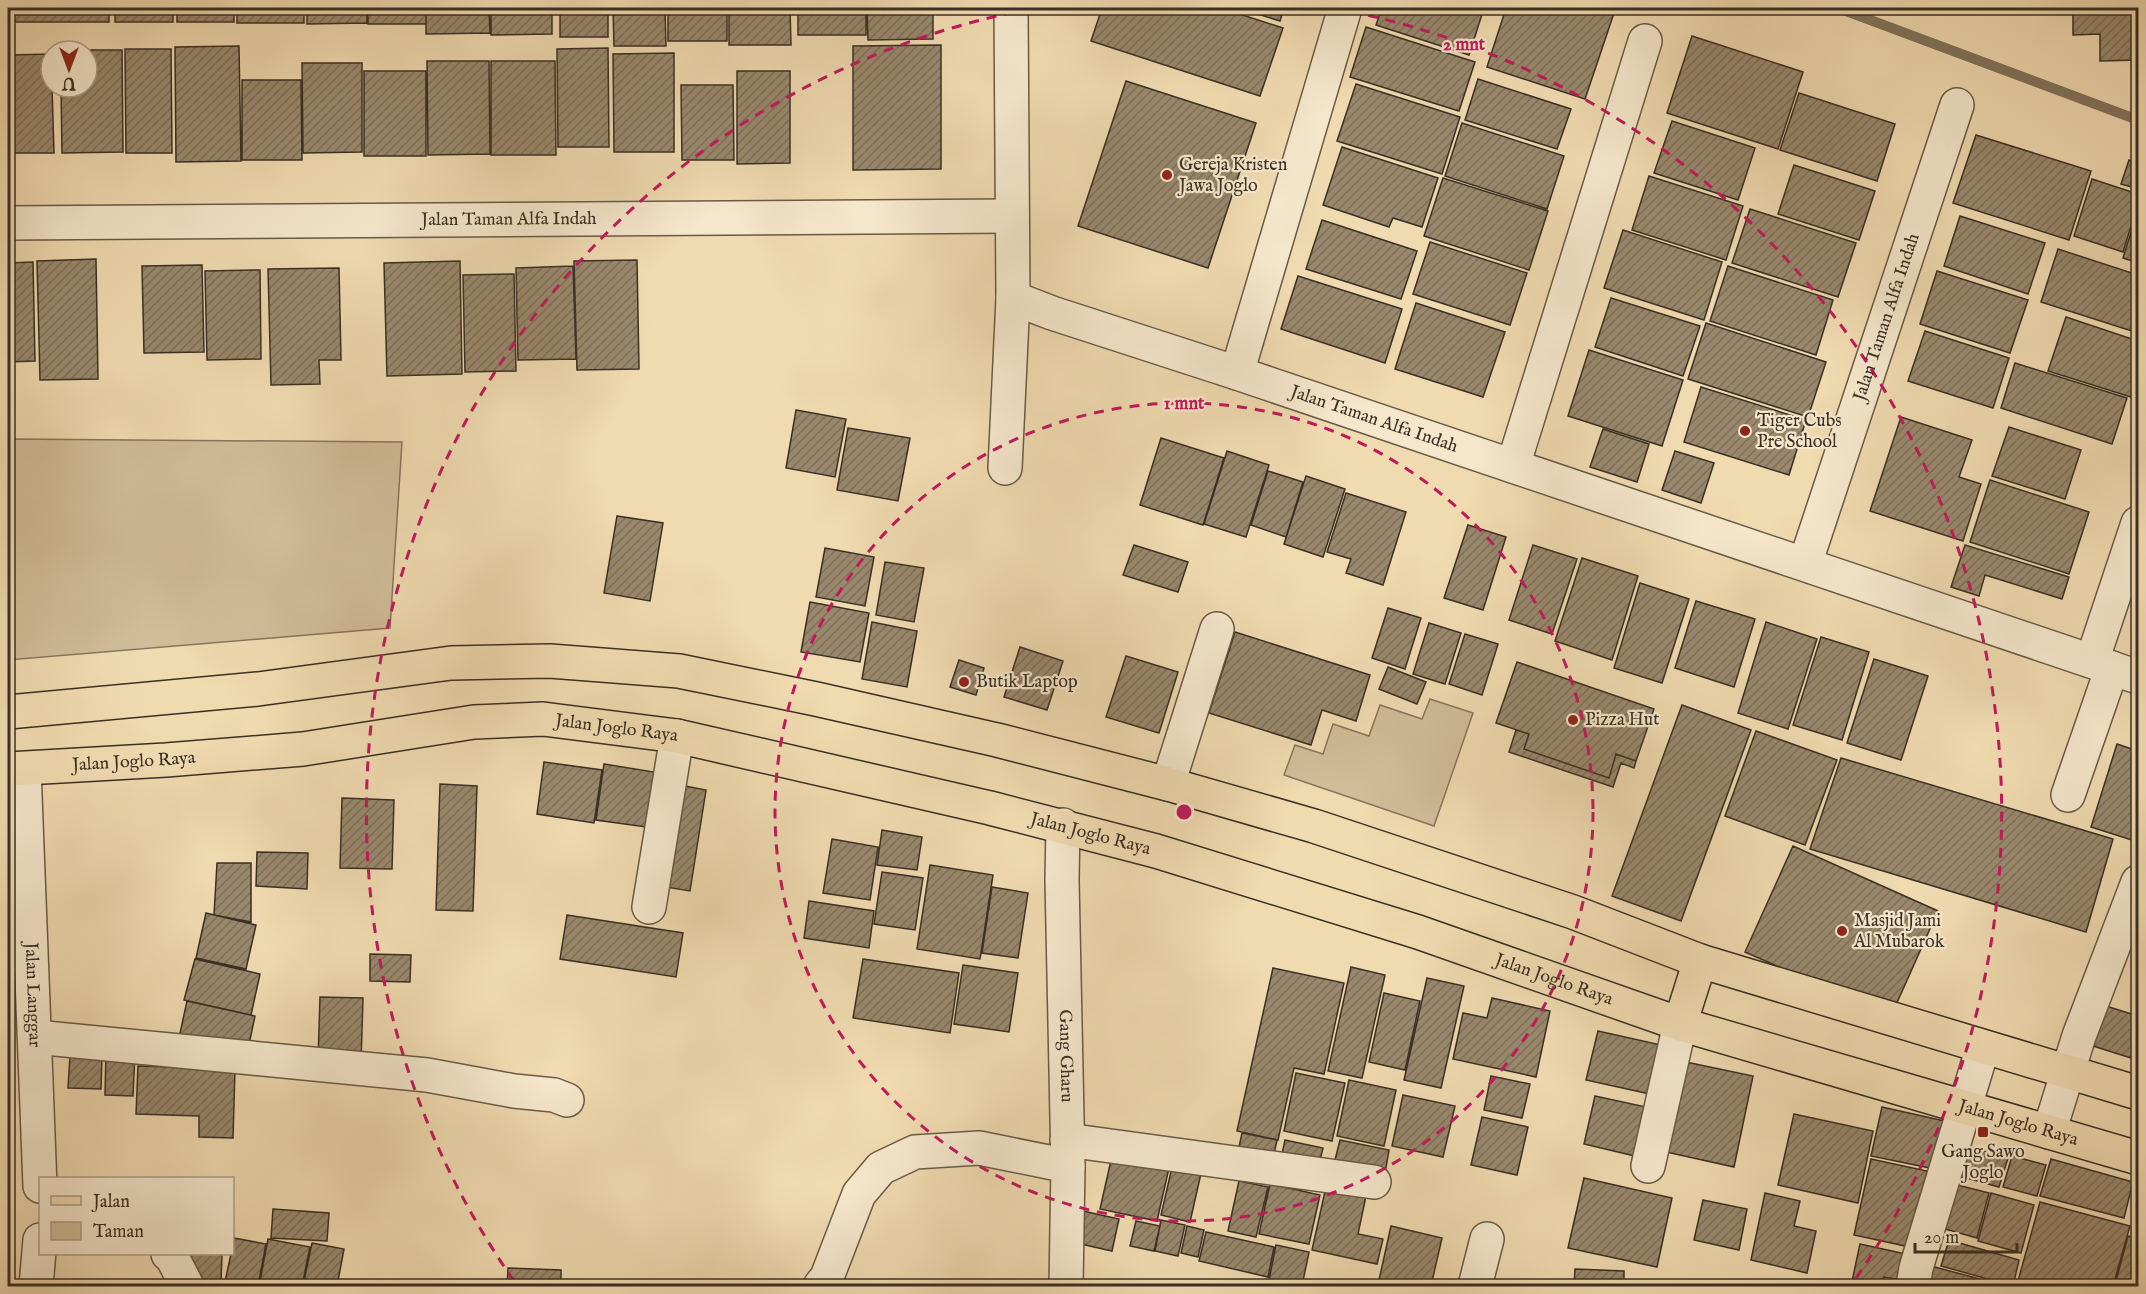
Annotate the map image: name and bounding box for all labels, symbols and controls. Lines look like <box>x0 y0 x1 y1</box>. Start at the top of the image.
text: 2 mnt <box>1443 34 1486 57</box>
north arrow <box>39 39 99 99</box>
text: U <box>62 72 77 92</box>
place label: Gereja Kristen Jawa Joglo <box>1177 154 1288 198</box>
marker: Gereja Kristen Jawa Joglo <box>1160 168 1174 182</box>
street label: Jalan Taman Alfa Indah <box>419 207 597 232</box>
street label: Jalan Taman Alfa Indah <box>1848 230 1925 406</box>
street label: Jalan Taman Alfa Indah <box>1285 380 1461 458</box>
text: 1 mnt <box>1164 393 1205 416</box>
place label: Tiger Cubs Pre School <box>1757 410 1842 454</box>
marker: Tiger Cubs Pre School <box>1738 424 1752 438</box>
place label: Butik Laptop <box>976 671 1078 694</box>
marker: Butik Laptop <box>957 675 971 689</box>
street label: Jalan Joglo Raya <box>552 709 679 748</box>
place label: Pizza Hut <box>1585 709 1659 732</box>
marker: Pizza Hut <box>1566 713 1580 727</box>
street label: Jalan Joglo Raya <box>70 746 197 777</box>
centre of rings <box>1174 802 1194 822</box>
street label: Jalan Joglo Raya <box>1026 807 1153 861</box>
place label: Masjid Jami Al Mubarok <box>1853 910 1945 954</box>
marker: Masjid Jami Al Mubarok <box>1835 924 1849 938</box>
street label: Jalan Langgar <box>19 940 46 1048</box>
street label: Jalan Joglo Raya <box>1490 948 1616 1011</box>
street label: Gang Gharu <box>1053 1009 1078 1103</box>
street label: Jalan Joglo Raya <box>1954 1094 2081 1151</box>
marker: Gang Sawo Joglo <box>1976 1125 1990 1139</box>
place label: Gang Sawo Joglo <box>1941 1141 2025 1185</box>
legend <box>39 1177 234 1255</box>
text: Jalan <box>91 1191 130 1214</box>
scale bar <box>1915 1216 2017 1254</box>
text: Taman <box>93 1221 144 1244</box>
text: 20 m <box>1924 1227 1959 1250</box>

